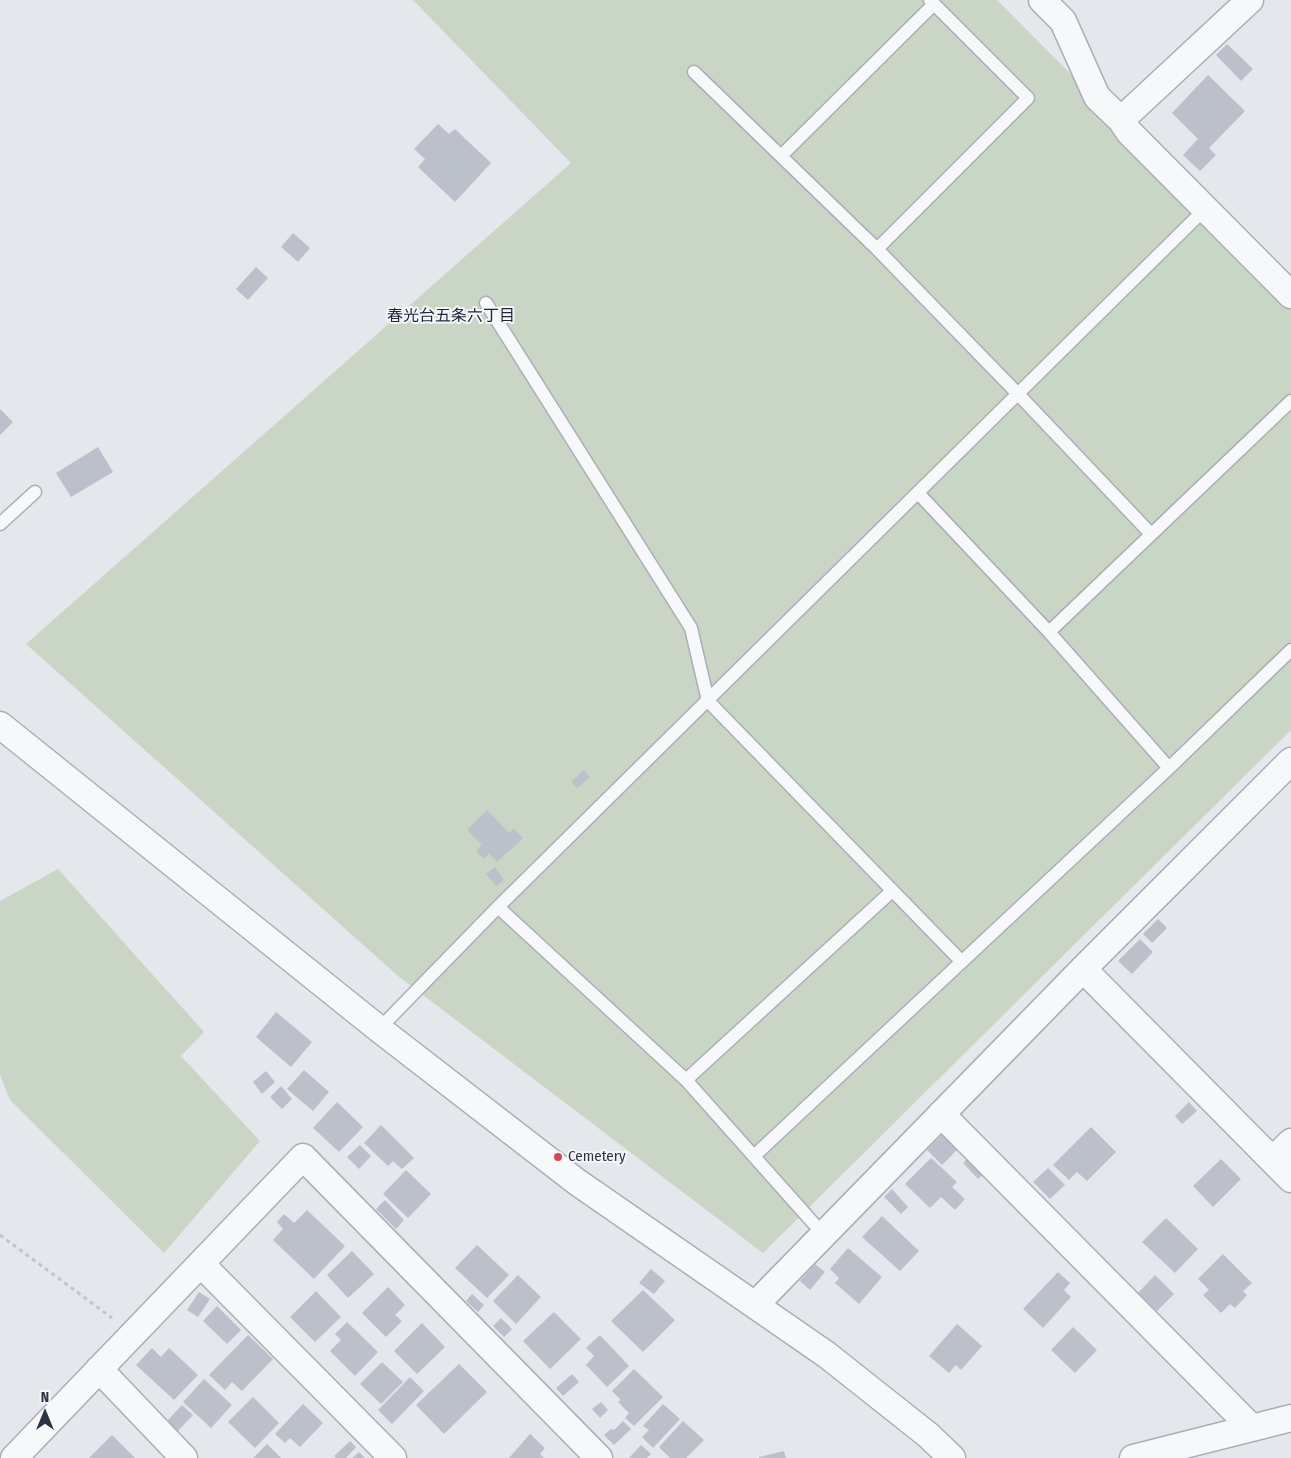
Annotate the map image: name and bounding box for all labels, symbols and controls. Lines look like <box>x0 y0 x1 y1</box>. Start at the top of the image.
district label: 春光台五条六丁目 <box>387 307 515 327</box>
place label: Cemetery <box>568 1148 626 1166</box>
marker: Cemetery <box>552 1151 564 1163</box>
north arrow <box>20 1388 70 1438</box>
text: N <box>41 1389 49 1406</box>

